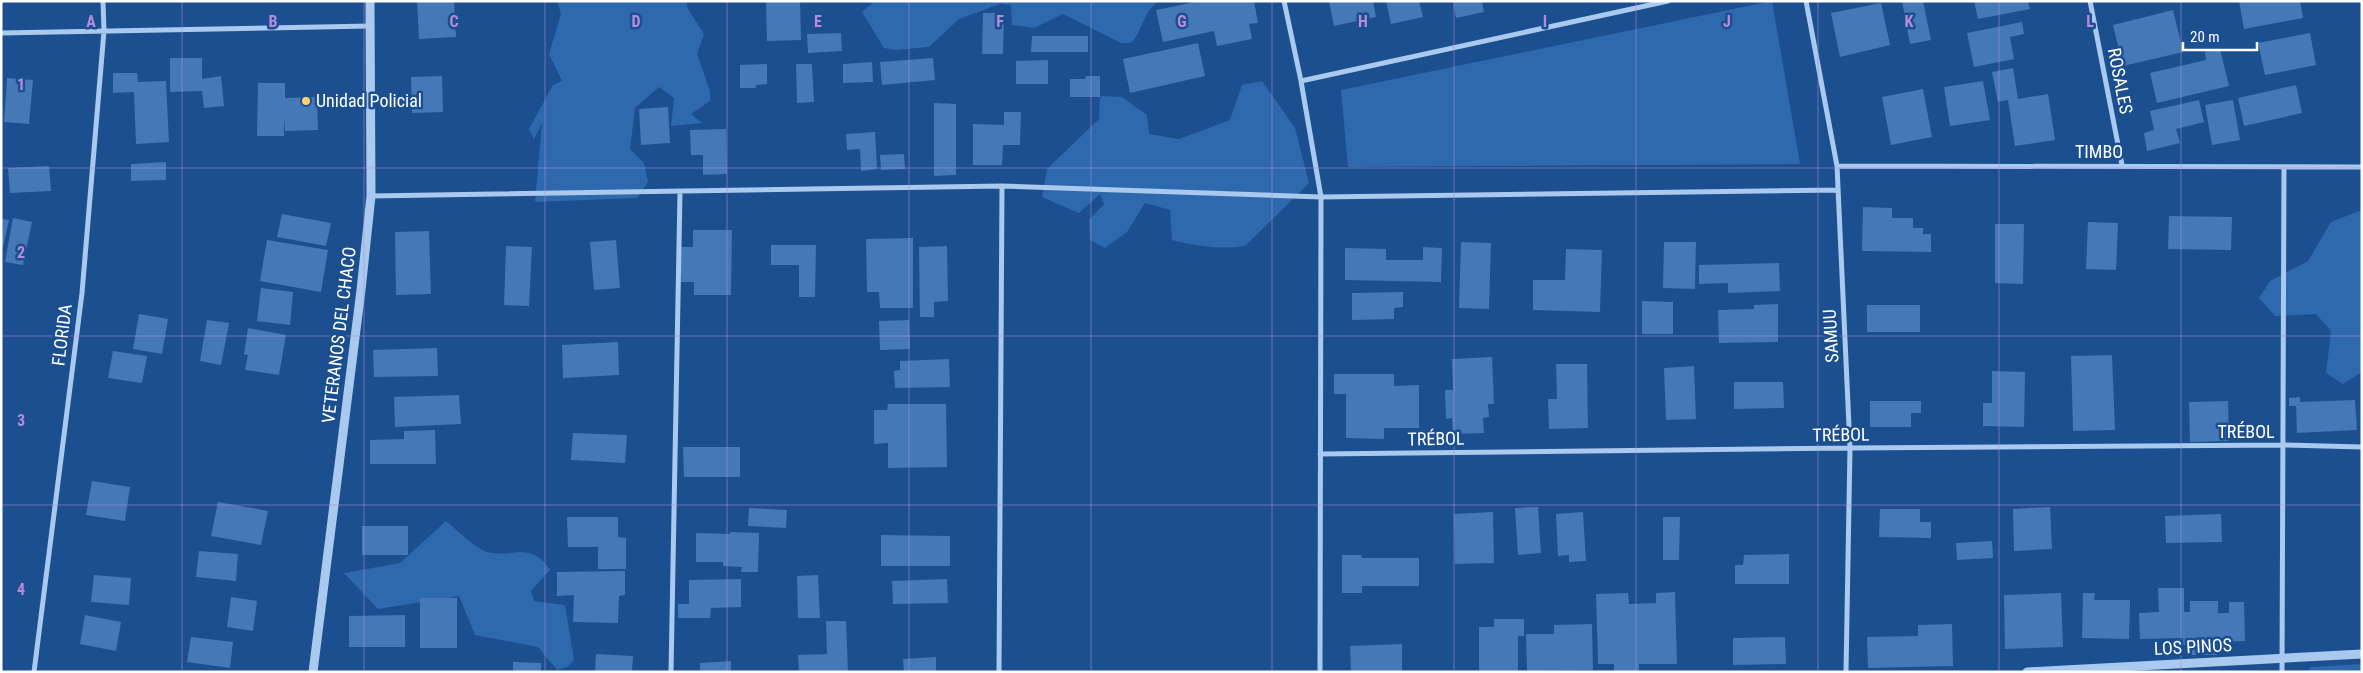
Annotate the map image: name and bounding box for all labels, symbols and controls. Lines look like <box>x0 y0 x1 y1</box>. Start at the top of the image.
text: A <box>86 12 96 31</box>
text: B <box>269 12 278 31</box>
text: C <box>449 12 459 31</box>
text: D <box>631 12 641 31</box>
text: E <box>814 12 822 31</box>
text: F <box>996 12 1004 31</box>
text: G <box>1177 12 1187 31</box>
text: H <box>1358 12 1368 31</box>
text: I <box>1543 12 1547 31</box>
text: J <box>1723 12 1731 31</box>
text: K <box>1905 12 1914 31</box>
text: L <box>2086 12 2094 31</box>
scale bar <box>2183 20 2257 52</box>
text: 20 m <box>2190 28 2220 46</box>
street label: ROSALES <box>2104 46 2137 116</box>
text: 1 <box>17 75 25 94</box>
place label: Unidad Policial <box>316 90 422 111</box>
marker: Unidad Policial <box>300 95 312 107</box>
street label: TIMBO <box>2075 141 2123 162</box>
text: 2 <box>17 243 25 262</box>
street label: VETERANOS DEL CHACO <box>317 245 360 424</box>
street label: FLORIDA <box>47 302 76 367</box>
street label: SAMUU <box>1819 309 1842 363</box>
text: 3 <box>17 411 25 430</box>
street label: TRÉBOL <box>2217 421 2275 442</box>
street label: TRÉBOL <box>1812 423 1870 445</box>
street label: TRÉBOL <box>1407 427 1465 449</box>
text: 4 <box>17 580 25 599</box>
street label: LOS PINOS <box>2153 634 2233 659</box>

